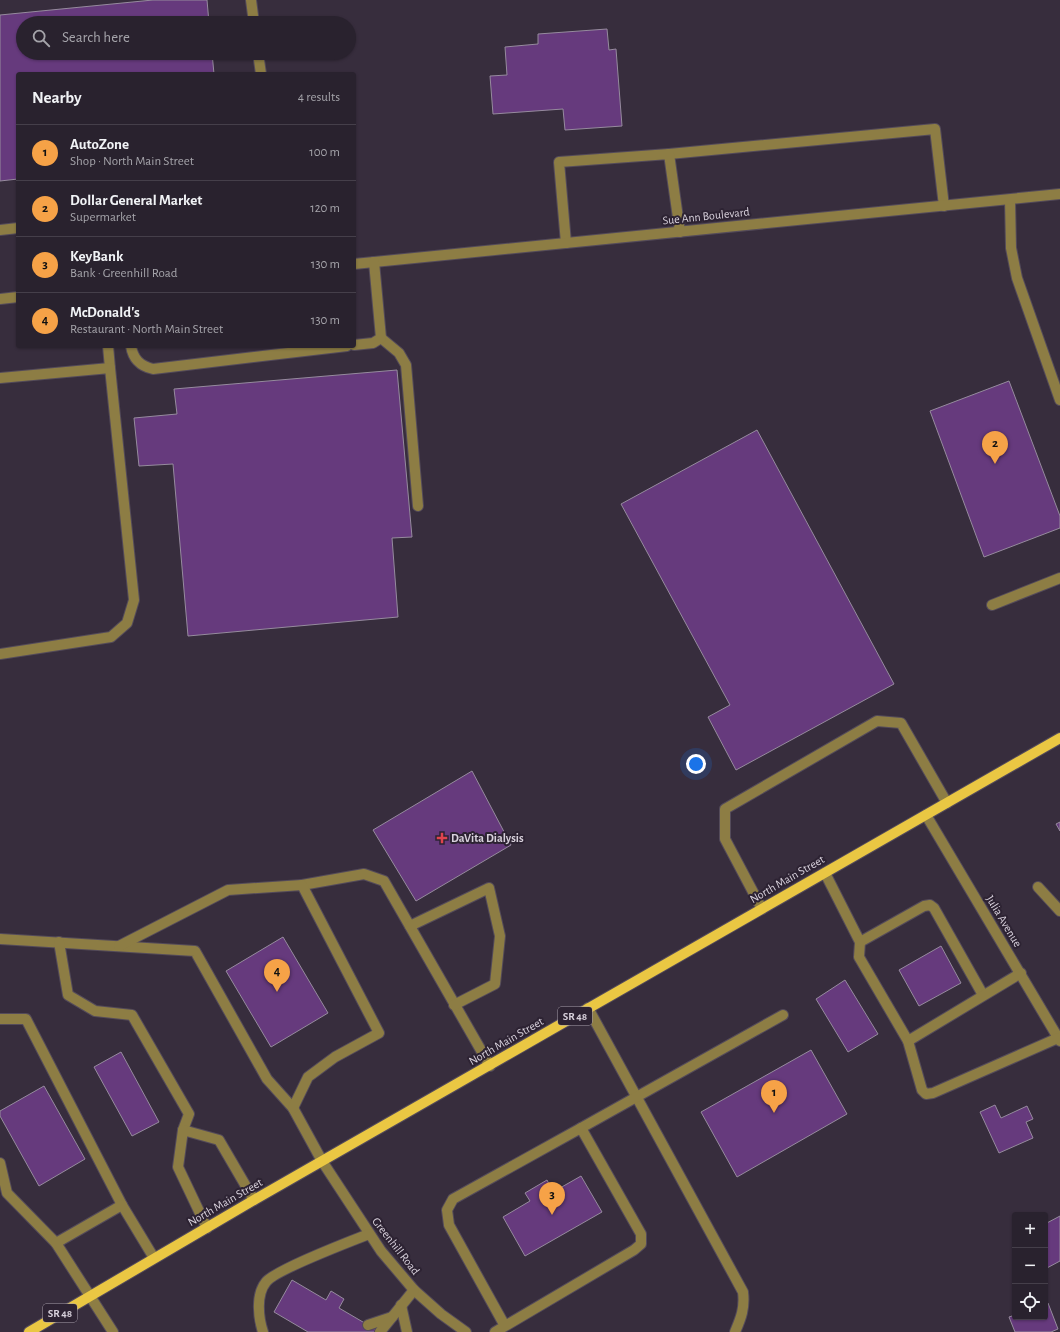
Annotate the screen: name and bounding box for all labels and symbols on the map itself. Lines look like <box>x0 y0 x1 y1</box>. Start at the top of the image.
street label: Sue Ann Boulevard <box>662 205 750 227</box>
pin: 2 <box>982 431 1008 464</box>
your location <box>686 754 706 774</box>
marker: DaVita Dialysis <box>436 832 448 844</box>
place label: DaVita Dialysis <box>451 832 524 845</box>
street label: North Main Street <box>748 853 826 905</box>
street label: Julia Avenue <box>984 893 1024 949</box>
pin: 4 <box>264 959 290 992</box>
road number: SR 48 <box>558 1007 592 1025</box>
street label: North Main Street <box>467 1015 545 1067</box>
pin: 1 <box>761 1080 787 1113</box>
street label: North Main Street <box>186 1176 264 1228</box>
pin: 3 <box>539 1182 565 1215</box>
street label: Greenhill Road <box>370 1215 422 1277</box>
road number: SR 48 <box>43 1304 77 1322</box>

